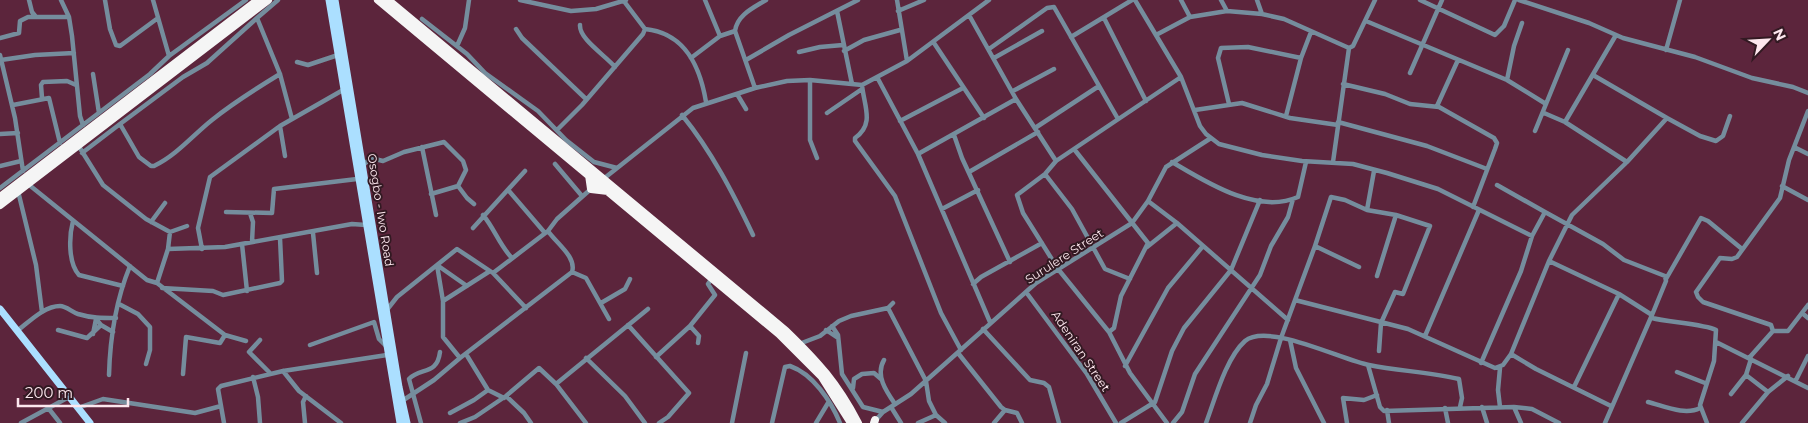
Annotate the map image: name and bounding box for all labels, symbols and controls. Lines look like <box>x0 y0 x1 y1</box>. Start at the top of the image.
north arrow <box>1743 15 1793 65</box>
text: N <box>1769 26 1790 43</box>
street label: Osogbo - Iwo Road <box>365 152 397 268</box>
street label: Surulere Street <box>1022 225 1106 287</box>
street label: Adeniran Street <box>1048 308 1114 394</box>
scale bar <box>18 376 128 408</box>
text: 200 m <box>25 383 73 402</box>

